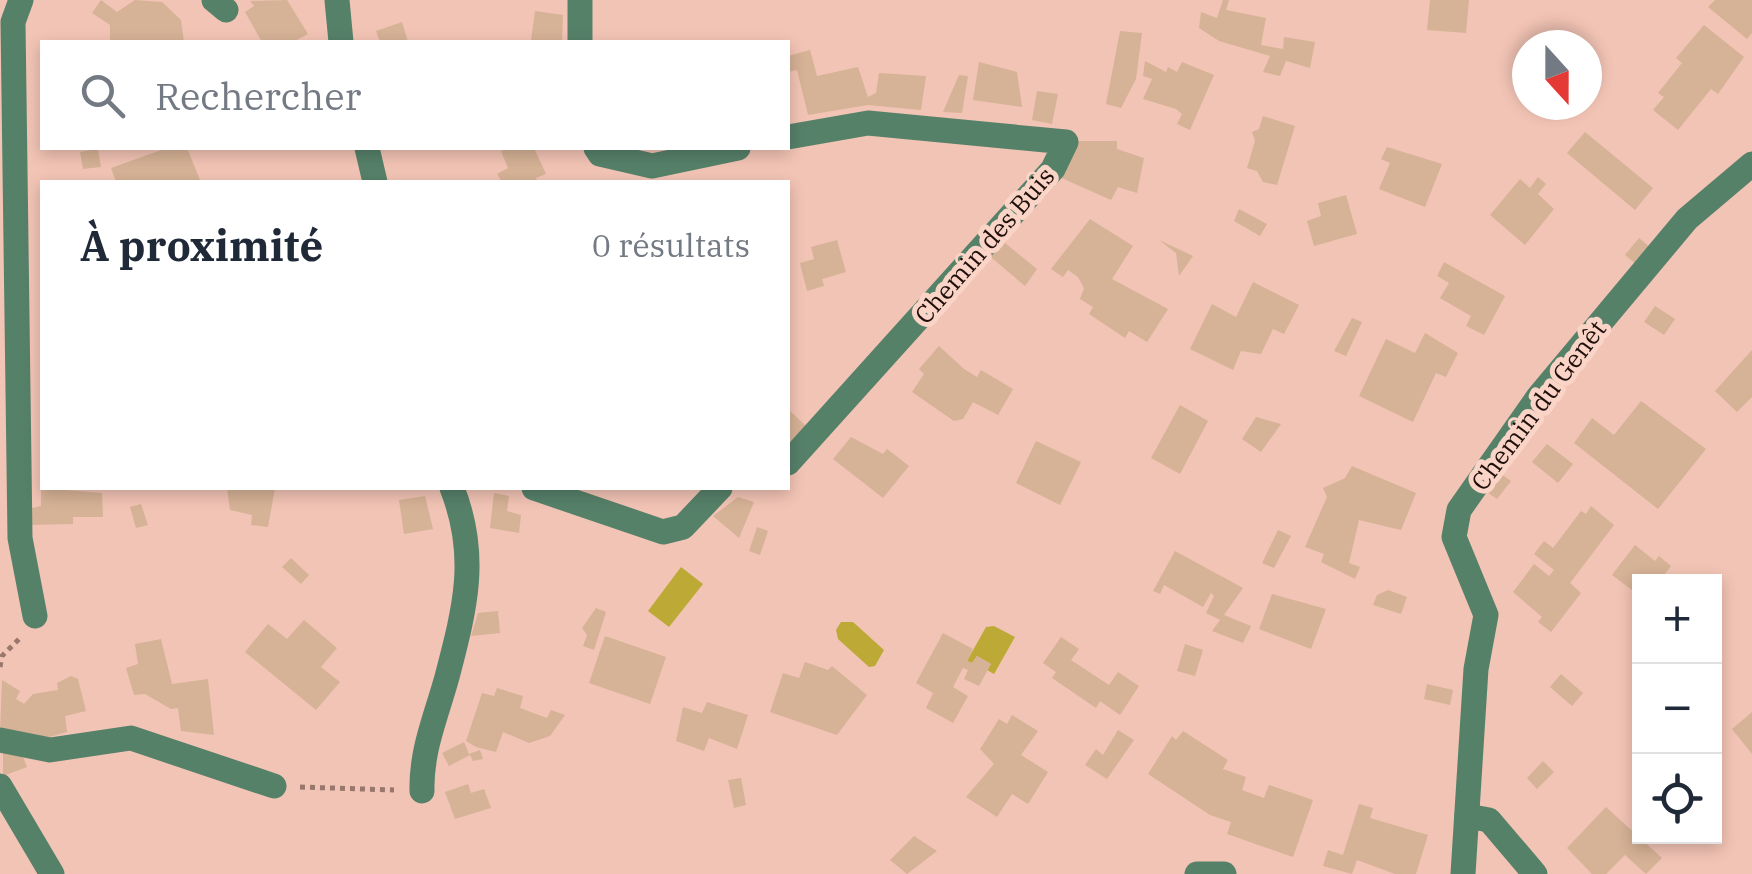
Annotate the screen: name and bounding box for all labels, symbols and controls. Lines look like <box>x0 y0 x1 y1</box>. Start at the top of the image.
north arrow <box>1512 30 1602 120</box>
search box <box>40 40 790 150</box>
icon: search <box>75 68 130 123</box>
text: Rechercher <box>155 71 361 120</box>
street label: Chemin des Buis <box>907 160 1061 330</box>
text: À proximité <box>80 218 323 273</box>
text: 0 résultats <box>592 224 750 266</box>
street label: Chemin du Genêt <box>1463 313 1613 497</box>
map controls <box>1632 574 1722 844</box>
button: + <box>1632 574 1722 664</box>
button: − <box>1632 664 1722 754</box>
button: locate <box>1632 754 1722 844</box>

